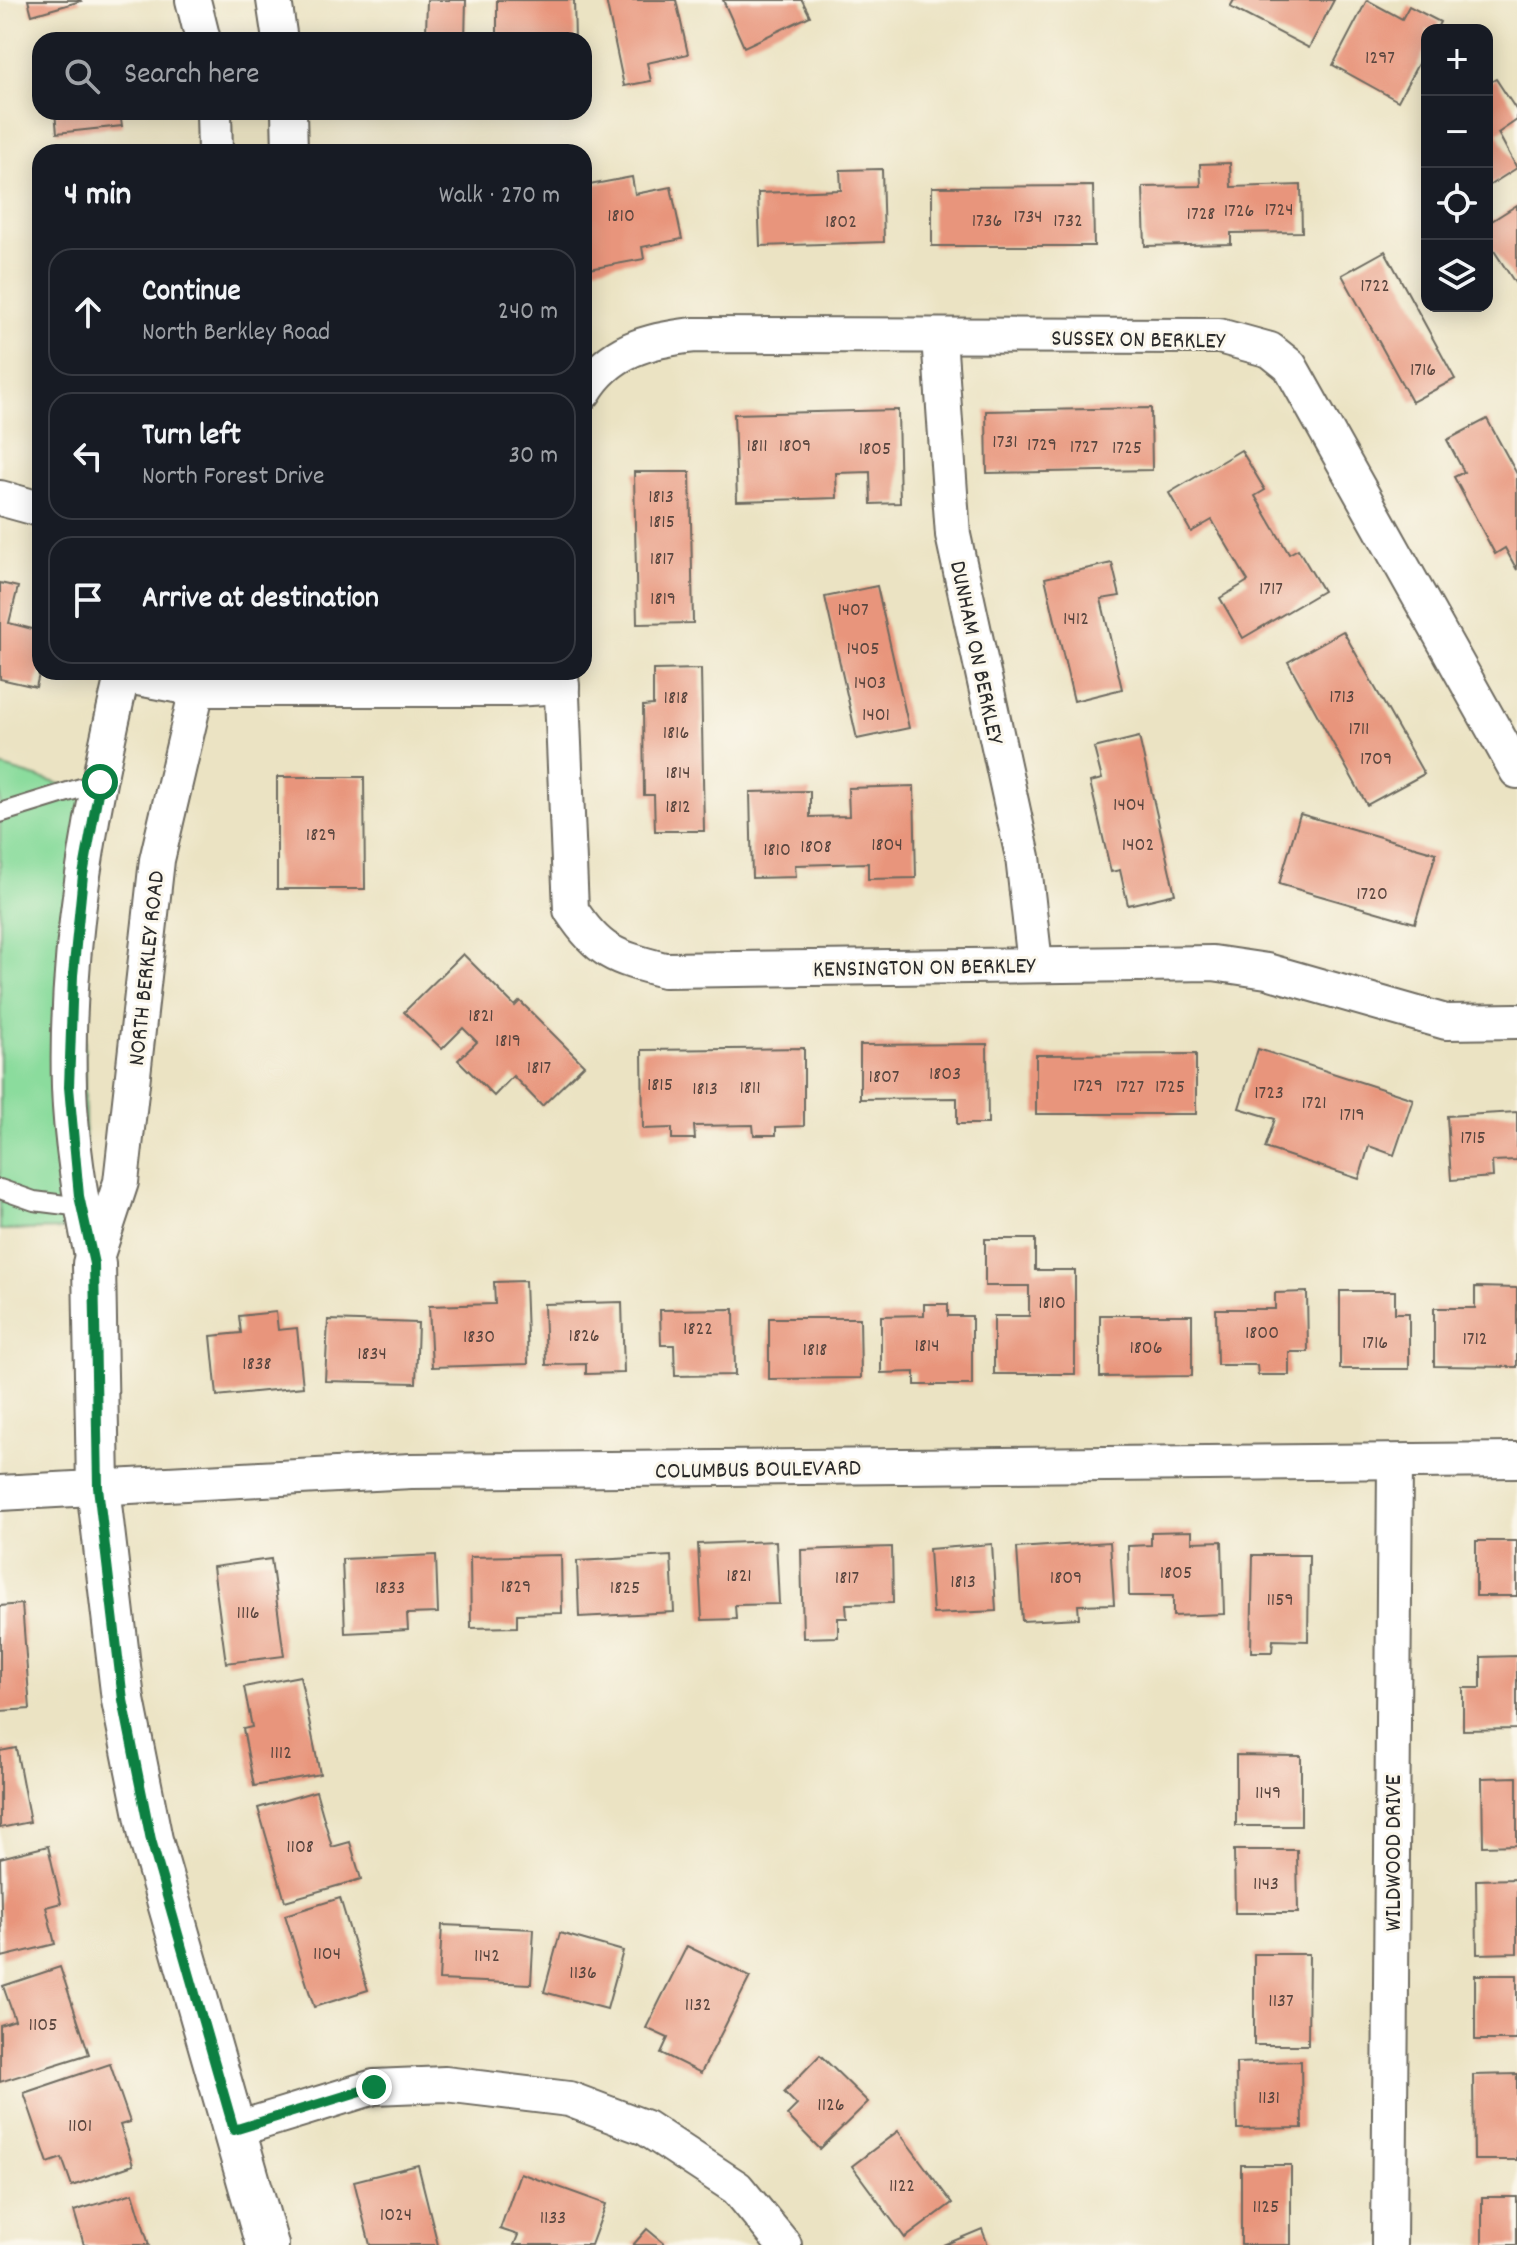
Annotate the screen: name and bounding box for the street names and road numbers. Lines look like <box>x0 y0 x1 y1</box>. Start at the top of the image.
street label: SUSSEX ON BERKLEY <box>1051 322 1226 360</box>
street label: DUNHAM ON BERKLEY <box>939 558 1011 749</box>
street label: NORTH BERKLEY ROAD <box>121 869 175 1067</box>
street label: KENSINGTON ON BERKLEY <box>813 950 1037 988</box>
street label: COLUMBUS BOULEVARD <box>655 1452 861 1490</box>
street label: WILDWOOD DRIVE <box>1378 1775 1412 1931</box>

